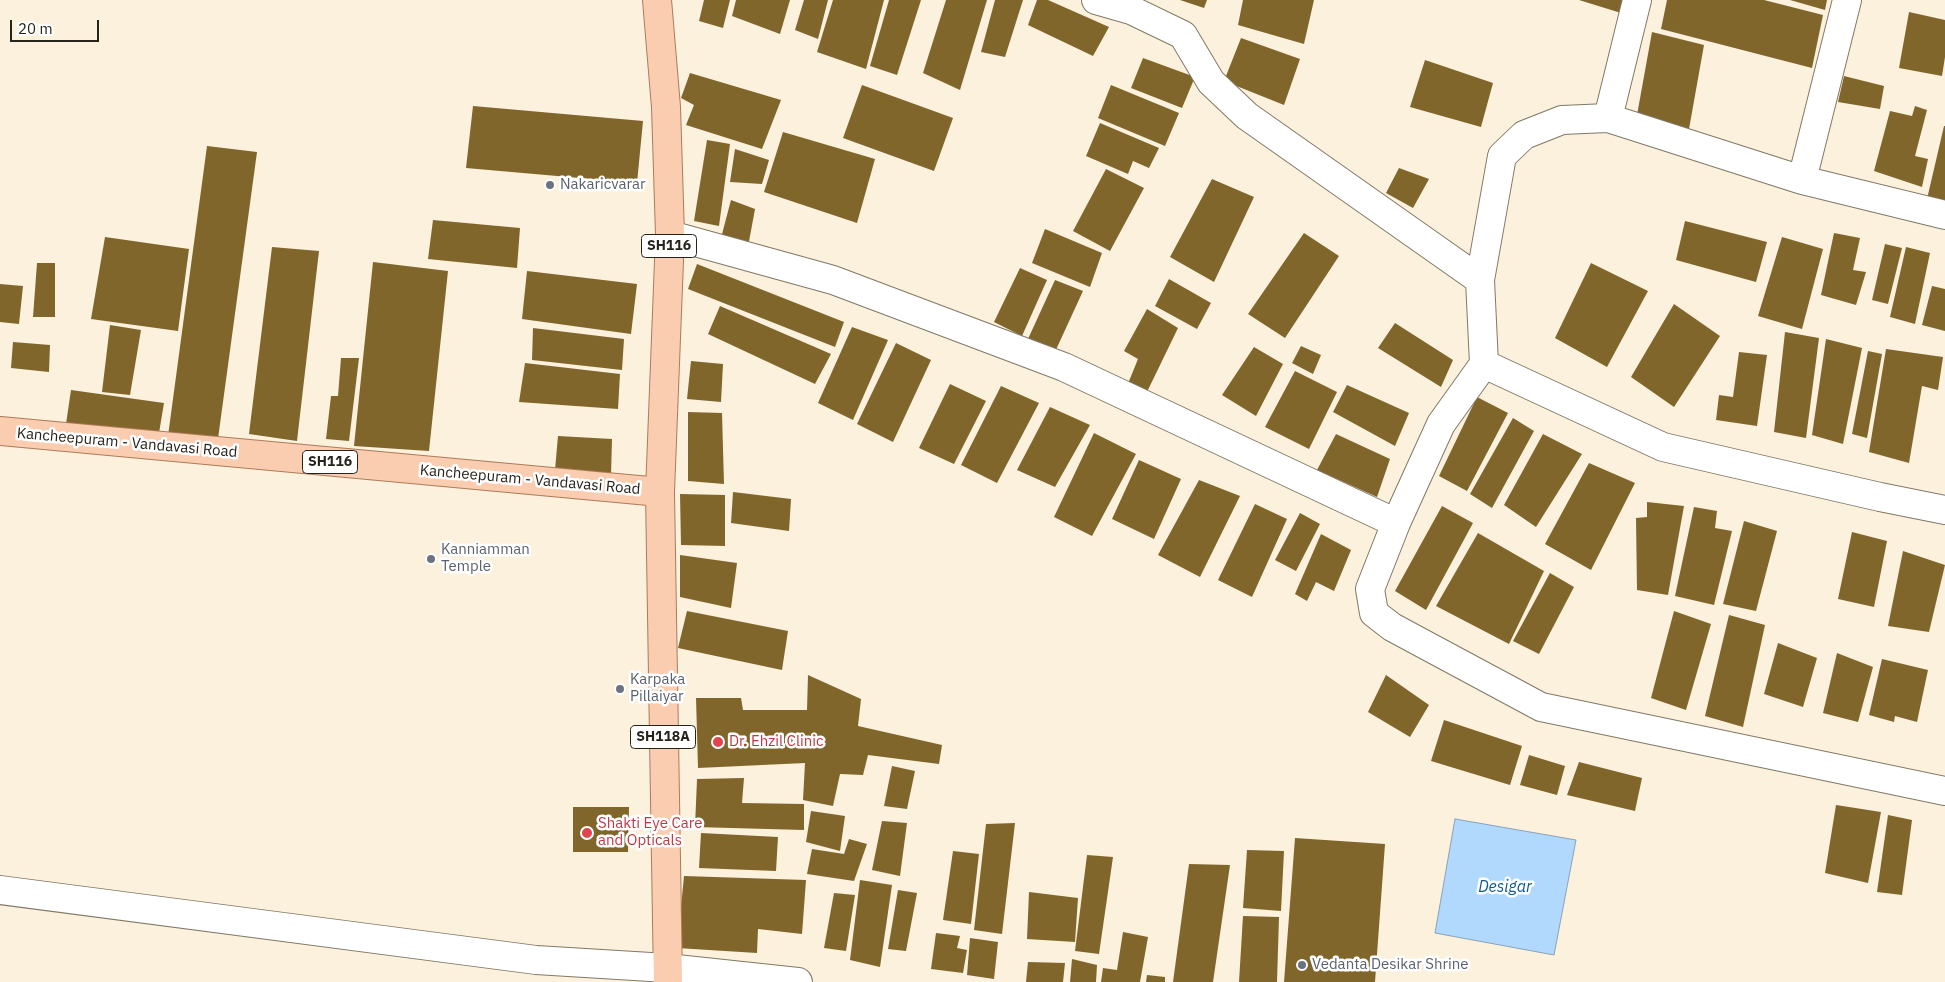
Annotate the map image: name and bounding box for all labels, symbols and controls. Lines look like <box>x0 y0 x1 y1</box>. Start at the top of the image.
scale bar <box>12 10 101 42</box>
text: 20 m <box>18 19 53 38</box>
place label: Nakaricvarar <box>560 176 645 194</box>
marker: Nakaricvarar <box>544 179 556 191</box>
road number: SH116 <box>642 235 696 258</box>
street label: Kancheepuram - Vandavasi Road <box>16 424 238 462</box>
road number: SH116 <box>302 451 358 474</box>
street label: Kancheepuram - Vandavasi Road <box>419 461 641 499</box>
place label: Kanniamman Temple <box>441 541 530 576</box>
marker: Kanniamman Temple <box>425 553 437 565</box>
place label: Karpaka Pillaiyar <box>630 671 685 706</box>
marker: Karpaka Pillaiyar <box>614 683 626 695</box>
road number: SH118A <box>630 726 696 749</box>
place label: Dr. Ehzil Clinic <box>729 733 824 751</box>
marker: Dr. Ehzil Clinic <box>711 735 725 749</box>
place label: Shakti Eye Care and Opticals <box>598 815 702 850</box>
marker: Shakti Eye Care and Opticals <box>580 826 594 840</box>
water label: Desigar <box>1478 877 1532 897</box>
place label: Vedanta Desikar Shrine <box>1312 956 1468 974</box>
marker: Vedanta Desikar Shrine <box>1296 959 1308 971</box>

